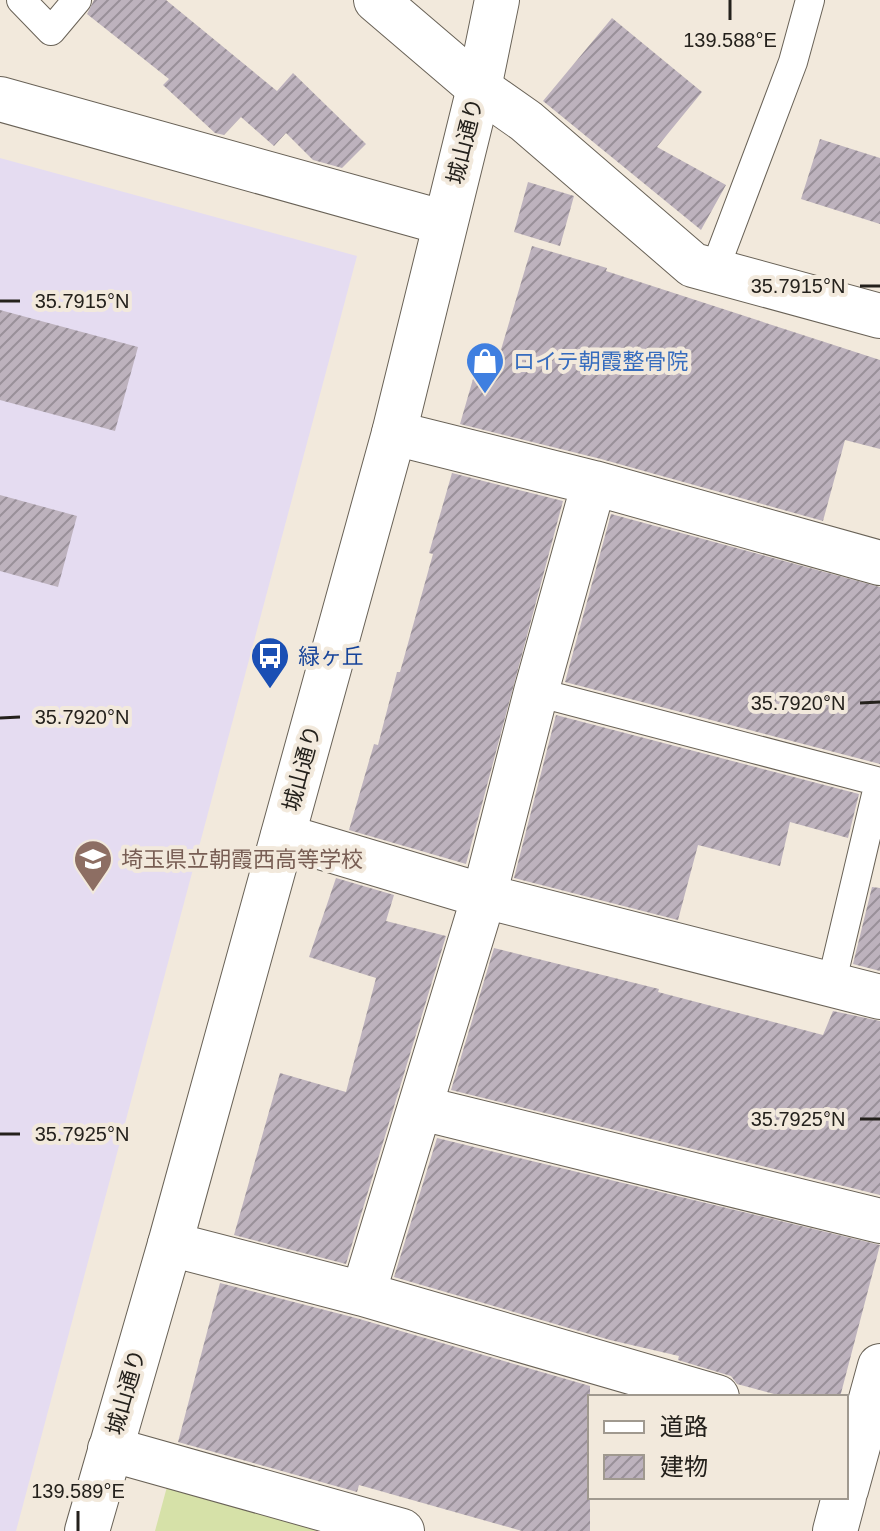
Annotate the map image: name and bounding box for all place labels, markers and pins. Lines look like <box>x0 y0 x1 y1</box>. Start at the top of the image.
shop icon: ロイテ朝霞整骨院 <box>464 340 506 395</box>
place label: ロイテ朝霞整骨院 <box>513 349 689 374</box>
bus stop icon: 緑ヶ丘 <box>249 635 291 690</box>
place label: 緑ヶ丘 <box>298 644 364 669</box>
school or university icon: 埼玉県立朝霞西高等学校 <box>72 838 114 893</box>
place label: 埼玉県立朝霞西高等学校 <box>121 847 363 872</box>

